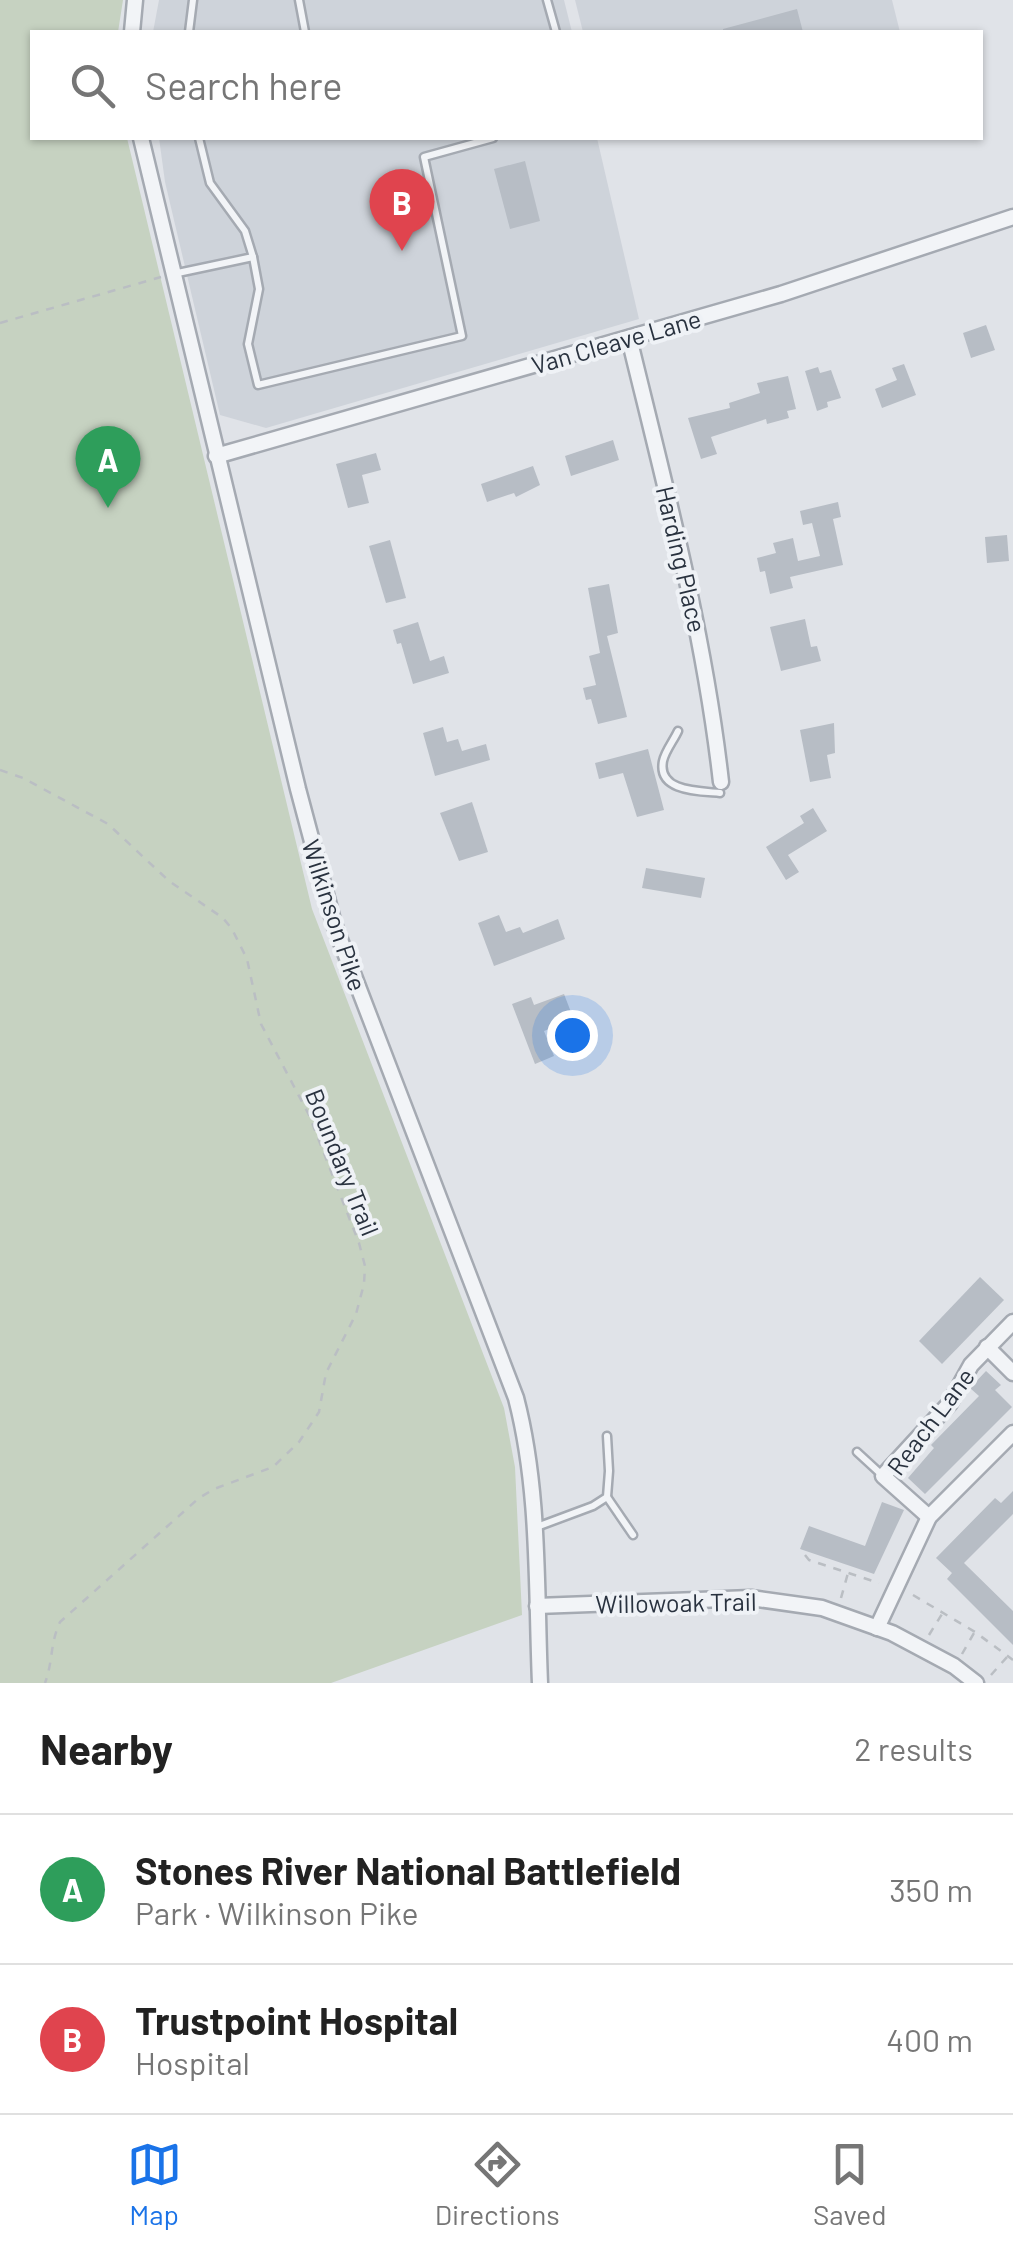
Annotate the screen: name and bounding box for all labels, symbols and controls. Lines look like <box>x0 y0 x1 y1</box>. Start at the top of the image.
search box <box>30 30 983 140</box>
icon: search <box>65 58 120 113</box>
text: Search here <box>145 62 343 108</box>
pin: B <box>370 168 434 251</box>
street label: Van Cleave Lane <box>528 302 704 380</box>
pin: A <box>76 426 140 508</box>
street label: Harding Place <box>651 483 713 635</box>
street label: Wilkinson Pike <box>296 836 374 994</box>
your location <box>547 1010 598 1061</box>
street label: Boundary Trail <box>300 1084 386 1240</box>
street label: Reach Lane <box>880 1362 980 1480</box>
street label: Willowoak Trail <box>595 1586 757 1618</box>
text: Nearby <box>40 1723 173 1773</box>
text: 2 results <box>854 1729 973 1767</box>
text: Stones River National Battlefield <box>135 1847 681 1893</box>
text: A <box>62 1870 83 1908</box>
text: 350 m <box>889 1870 973 1908</box>
text: Park · Wilkinson Pike <box>135 1893 419 1931</box>
text: Trustpoint Hospital <box>135 1997 458 2043</box>
text: B <box>63 2020 82 2058</box>
text: 400 m <box>886 2020 973 2058</box>
text: Hospital <box>135 2043 250 2081</box>
tab: Map <box>127 2137 182 2231</box>
tab: Directions <box>435 2137 560 2231</box>
tab: Saved <box>813 2137 886 2231</box>

